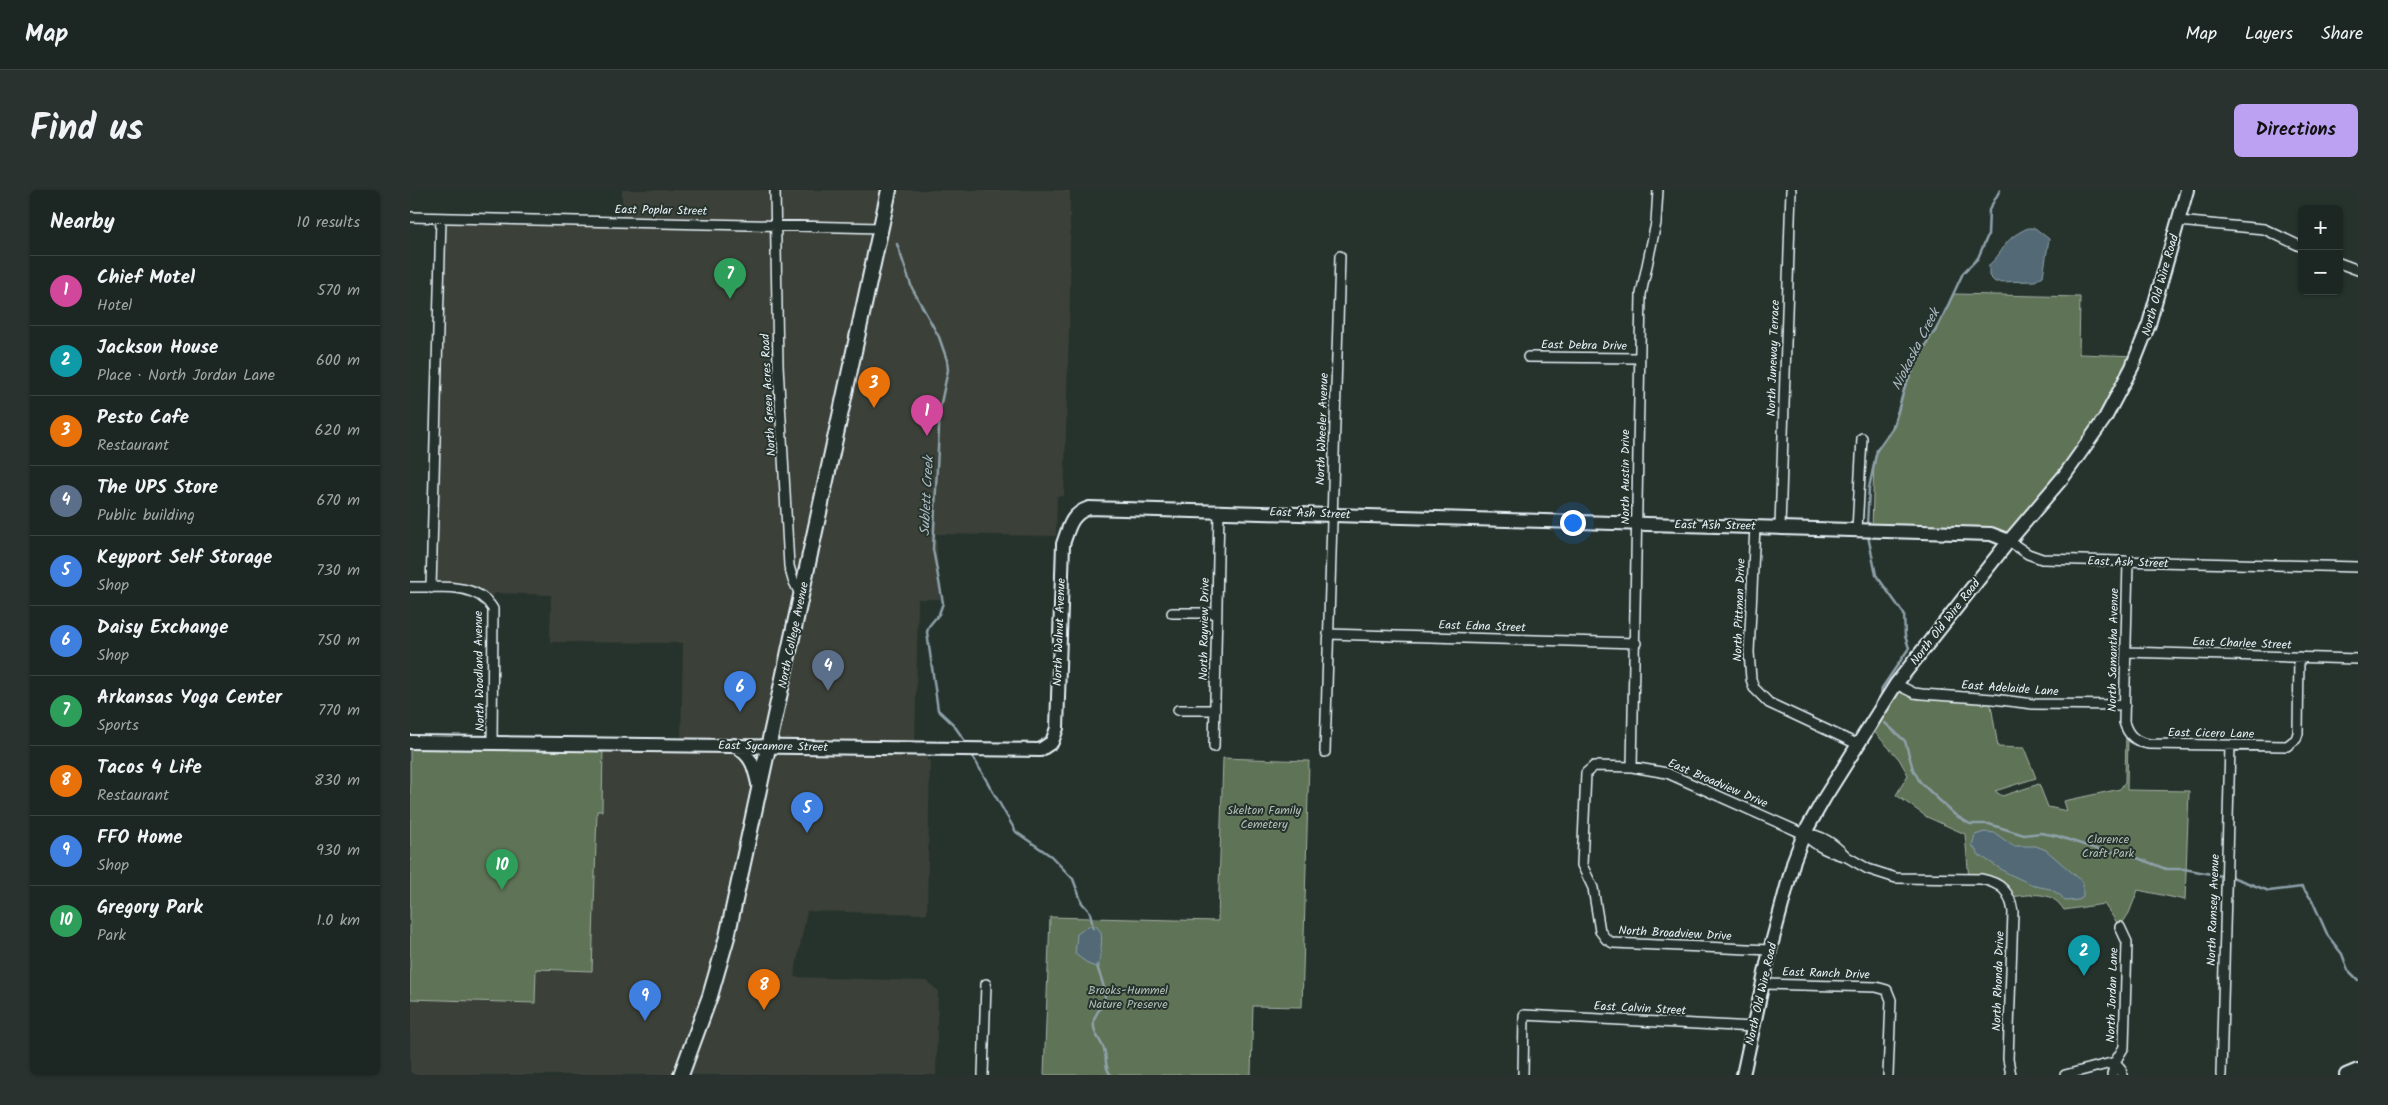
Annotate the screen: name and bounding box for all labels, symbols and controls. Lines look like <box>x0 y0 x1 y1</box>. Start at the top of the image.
text: Map <box>25 15 68 54</box>
text: Map <box>2186 20 2217 49</box>
text: Layers <box>2245 20 2293 49</box>
text: Share <box>2321 20 2363 49</box>
text: Find us <box>30 102 143 158</box>
button: Directions <box>2234 104 2358 157</box>
street label: East Poplar Street <box>614 200 708 221</box>
map controls <box>2298 205 2343 295</box>
button: + <box>2298 205 2343 250</box>
text: Nearby <box>50 206 115 239</box>
text: 10 results <box>297 210 360 235</box>
street label: North Old Wire Road <box>2137 231 2184 338</box>
button: − <box>2298 250 2343 295</box>
pin: 7 <box>714 258 746 299</box>
text: Chief Motel <box>97 263 195 293</box>
text: 1 <box>64 278 68 303</box>
text: 570 m <box>317 278 360 303</box>
text: Hotel <box>97 293 132 318</box>
street label: North Juneway Terrace <box>1762 299 1785 417</box>
water label: Niokaska Creek <box>1886 303 1947 394</box>
street label: North Green Acres Road <box>756 332 781 457</box>
text: Jackson House <box>97 333 218 363</box>
street label: East Debra Drive <box>1541 335 1628 356</box>
text: 2 <box>61 348 71 373</box>
text: 600 m <box>316 348 360 373</box>
text: Place · North Jordan Lane <box>97 363 275 388</box>
pin: 3 <box>858 367 890 408</box>
street label: North Wheeler Avenue <box>1311 372 1334 486</box>
pin: 1 <box>911 395 943 436</box>
text: Pesto Cafe <box>97 403 189 433</box>
text: 3 <box>62 418 70 443</box>
text: 620 m <box>315 418 360 443</box>
street label: North Austin Drive <box>1616 429 1635 525</box>
text: Restaurant <box>97 433 169 458</box>
water label: Sublett Creek <box>914 453 940 537</box>
text: The UPS Store <box>97 473 218 503</box>
text: 4 <box>62 488 70 513</box>
text: 670 m <box>317 488 360 513</box>
text: Public building <box>97 503 195 528</box>
street label: East Ash Street <box>1269 503 1351 524</box>
your location <box>1560 510 1586 536</box>
street label: East Ash Street <box>1674 515 1756 536</box>
text: Keyport Self Storage <box>97 543 272 573</box>
street label: East Ash Street <box>2087 552 2169 573</box>
street label: North Pittman Drive <box>1728 557 1751 662</box>
text: 5 <box>62 558 70 583</box>
text: 730 m <box>316 558 360 583</box>
text: Shop <box>97 573 129 598</box>
street label: North Old Wire Road <box>1906 574 1986 670</box>
street label: North Walnut Avenue <box>1048 577 1071 686</box>
street label: North Rayview Drive <box>1194 577 1215 681</box>
street label: North College Avenue <box>773 579 814 690</box>
street label: North Samantha Avenue <box>2103 587 2124 712</box>
street label: North Woodland Avenue <box>469 610 490 732</box>
text: Daisy Exchange <box>97 613 228 643</box>
street label: East Edna Street <box>1438 615 1526 638</box>
text: 6 <box>62 628 70 653</box>
text: 750 m <box>317 628 360 653</box>
street label: East Charlee Street <box>2192 632 2292 655</box>
text: Shop <box>97 643 129 668</box>
pin: 4 <box>812 650 844 691</box>
pin: 6 <box>724 671 756 712</box>
street label: East Adelaide Lane <box>1961 676 2060 701</box>
text: Arkansas Yoga Center <box>97 683 282 713</box>
text: 7 <box>62 698 70 723</box>
text: 770 m <box>318 698 360 723</box>
text: Sports <box>97 713 139 738</box>
street label: East Cicero Lane <box>2168 723 2255 744</box>
street label: East Sycamore Street <box>718 736 828 757</box>
text: Tacos 4 Life <box>97 753 202 783</box>
street label: East Broadview Drive <box>1665 754 1771 813</box>
text: 8 <box>61 768 71 793</box>
text: 830 m <box>314 768 360 793</box>
text: Restaurant <box>97 783 169 808</box>
pin: 5 <box>791 792 823 833</box>
park label: Skelton Family Cemetery <box>1227 801 1302 834</box>
text: FFO Home <box>97 823 183 853</box>
park label: Clarence Craft Park <box>2082 830 2135 863</box>
text: 9 <box>62 838 70 863</box>
text: 930 m <box>316 838 360 863</box>
pin: 10 <box>486 849 518 890</box>
text: Shop <box>97 853 129 878</box>
street label: North Ramsey Avenue <box>2202 853 2225 966</box>
text: Gregory Park <box>97 893 203 923</box>
text: 10 <box>59 908 73 933</box>
text: 1.0 km <box>317 908 360 933</box>
street label: North Broadview Drive <box>1618 921 1733 946</box>
text: Park <box>97 923 126 948</box>
street label: North Rhonda Drive <box>1987 930 2010 1031</box>
pin: 2 <box>2068 935 2100 976</box>
street label: North Old Wire Road <box>1740 940 1783 1047</box>
street label: North Jordan Lane <box>2101 946 2124 1043</box>
street label: East Ranch Drive <box>1782 962 1871 985</box>
pin: 8 <box>748 969 780 1010</box>
pin: 9 <box>629 980 661 1021</box>
park label: Brooks-Hummel Nature Preserve <box>1088 981 1168 1014</box>
street label: East Calvin Street <box>1593 997 1687 1020</box>

